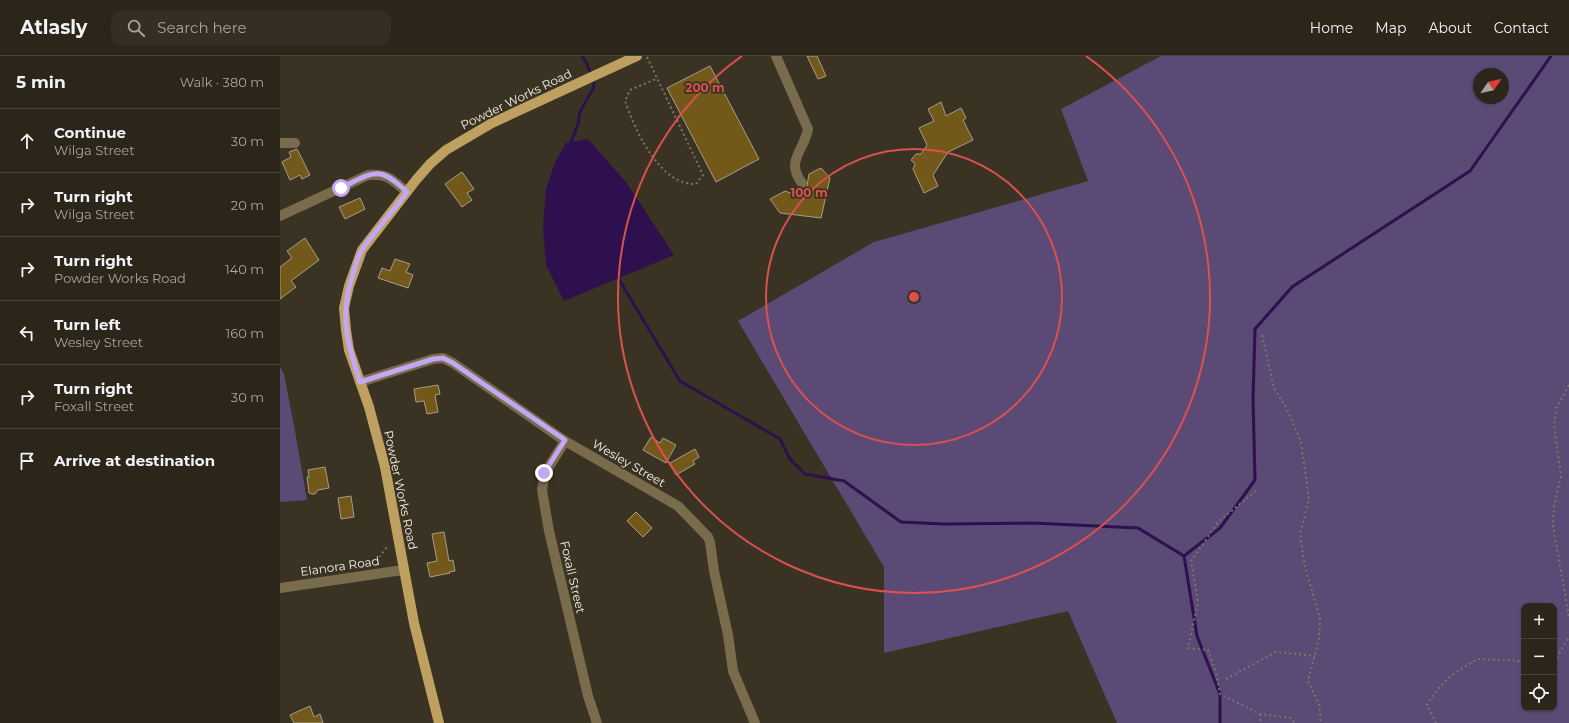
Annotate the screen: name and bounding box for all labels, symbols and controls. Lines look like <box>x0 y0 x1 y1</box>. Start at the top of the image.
search box <box>111 10 391 46</box>
text: Atlasly <box>20 16 87 39</box>
icon: search <box>125 17 147 39</box>
text: Search here <box>157 18 247 37</box>
text: Home <box>1310 19 1353 37</box>
text: Map <box>1375 19 1406 37</box>
text: About <box>1428 19 1472 37</box>
text: Contact <box>1494 19 1549 37</box>
street label: Powder Works Road <box>458 66 574 132</box>
north arrow <box>1473 68 1509 104</box>
text: 5 min <box>16 72 66 92</box>
text: Walk · 380 m <box>180 74 264 90</box>
text: 200 m <box>685 80 725 95</box>
text: Continue <box>54 123 126 142</box>
icon: ahead <box>16 130 38 152</box>
text: 30 m <box>231 133 264 149</box>
text: Wilga Street <box>54 142 135 158</box>
route start <box>332 179 350 197</box>
text: 100 m <box>791 185 827 200</box>
text: Turn right <box>54 187 133 206</box>
icon: right <box>16 194 38 216</box>
text: 20 m <box>231 197 264 213</box>
text: Wilga Street <box>54 206 135 222</box>
text: Turn right <box>54 251 133 270</box>
icon: right <box>16 258 38 280</box>
text: 140 m <box>225 261 264 277</box>
text: Powder Works Road <box>54 270 186 286</box>
centre of rings <box>907 290 921 304</box>
text: Turn left <box>54 315 121 334</box>
icon: left <box>16 322 38 344</box>
text: 160 m <box>226 325 264 341</box>
text: Wesley Street <box>54 334 143 350</box>
text: Turn right <box>54 379 133 398</box>
icon: right <box>16 386 38 408</box>
text: 30 m <box>231 389 264 405</box>
text: Foxall Street <box>54 398 134 414</box>
street label: Powder Works Road <box>381 429 421 551</box>
street label: Wesley Street <box>590 436 668 490</box>
icon: arrive <box>16 450 38 472</box>
text: Arrive at destination <box>54 451 215 470</box>
route end <box>535 464 553 482</box>
street label: Foxall Street <box>557 539 589 615</box>
street label: Elanora Road <box>299 553 381 579</box>
map controls <box>1521 603 1557 711</box>
button: + <box>1521 603 1557 639</box>
button: − <box>1521 639 1557 675</box>
button: locate <box>1521 675 1557 711</box>

